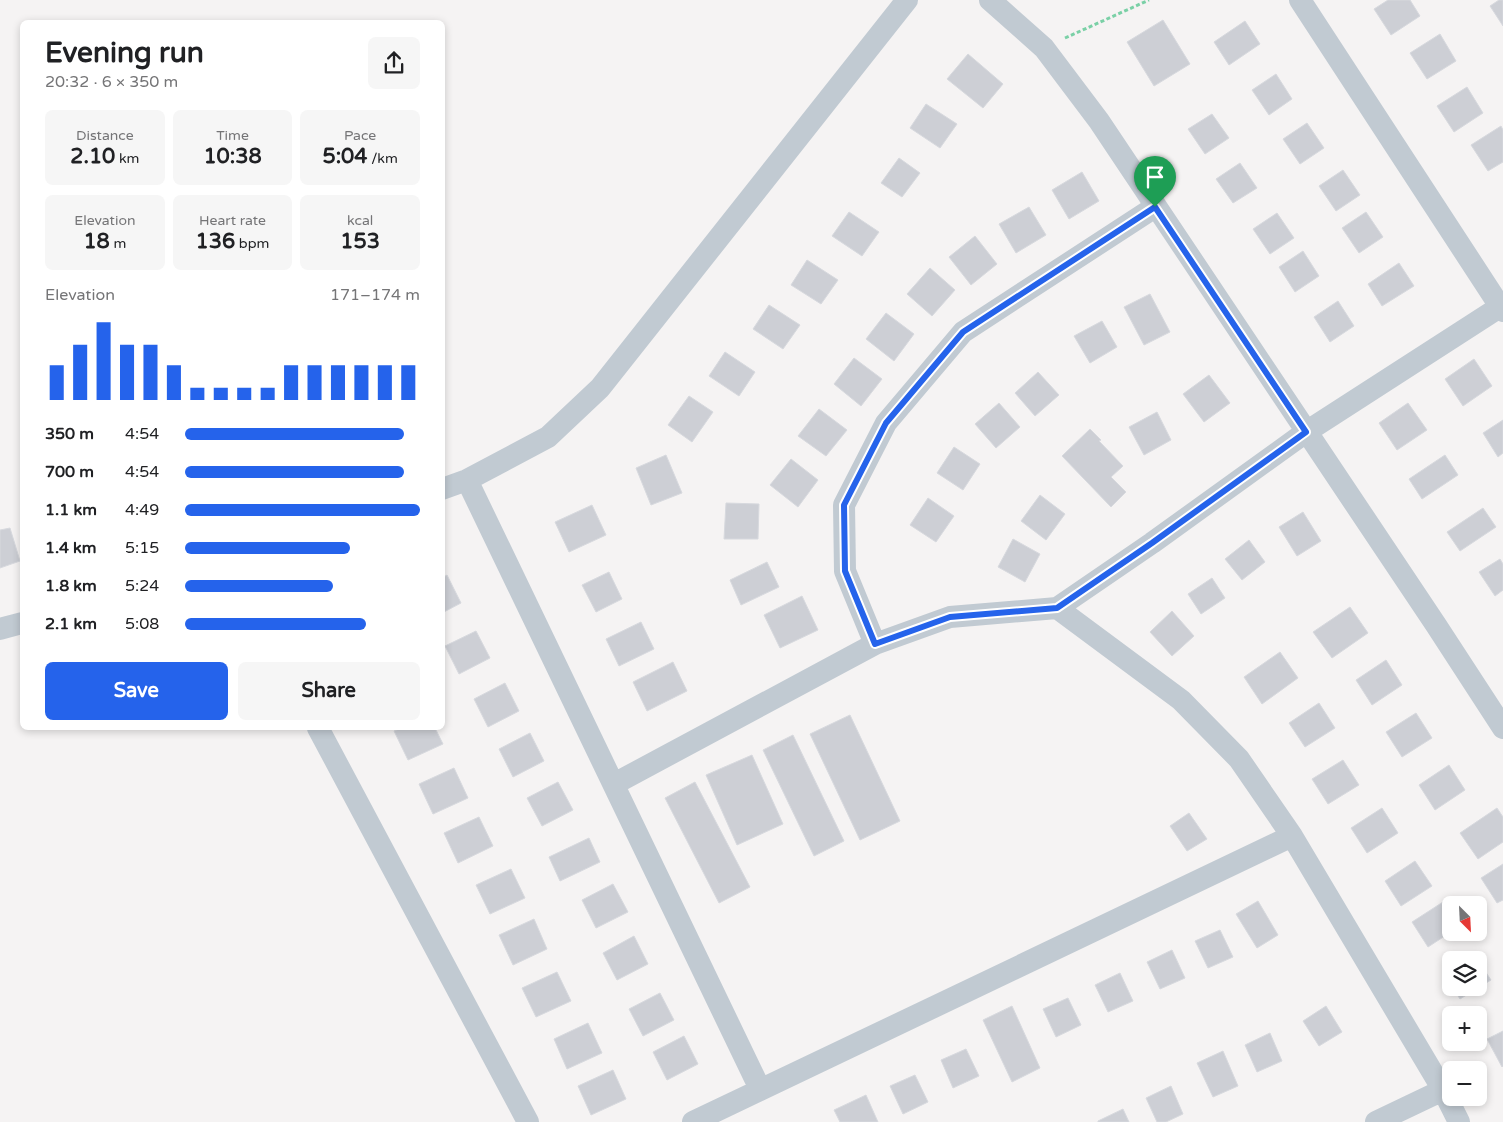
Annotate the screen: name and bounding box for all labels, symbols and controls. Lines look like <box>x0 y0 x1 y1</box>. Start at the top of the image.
text: Evening run <box>45 36 204 70</box>
button: share <box>368 37 420 89</box>
text: 20:32 · 6 × 350 m <box>45 72 178 92</box>
text: Distance <box>76 127 134 144</box>
text: Time <box>216 127 249 144</box>
text: Pace <box>344 127 376 144</box>
text: 2.10 <box>70 144 115 169</box>
text: 10:38 <box>203 144 262 169</box>
text: 5:04 <box>322 144 368 169</box>
text: km <box>115 150 139 167</box>
text: /km <box>368 150 398 167</box>
pin <box>1134 156 1176 207</box>
icon: arrive <box>1141 163 1169 191</box>
text: Elevation <box>74 212 135 229</box>
text: Heart rate <box>199 212 266 229</box>
text: kcal <box>347 212 373 229</box>
text: 18 <box>83 229 110 254</box>
text: 136 <box>196 229 235 254</box>
text: 153 <box>340 229 380 254</box>
text: m <box>110 235 126 252</box>
text: bpm <box>235 235 269 252</box>
text: Elevation <box>45 285 115 305</box>
text: 171–174 m <box>330 285 420 305</box>
text: 350 m <box>45 424 94 444</box>
text: 4:54 <box>125 424 159 444</box>
text: 700 m <box>45 462 94 482</box>
text: 4:54 <box>125 462 159 482</box>
text: 1.1 km <box>45 500 97 520</box>
text: 4:49 <box>125 500 159 520</box>
text: 1.4 km <box>45 538 97 558</box>
text: 5:15 <box>125 538 159 558</box>
text: 1.8 km <box>45 576 97 596</box>
text: 5:24 <box>125 576 159 596</box>
text: 2.1 km <box>45 614 97 634</box>
text: 5:08 <box>125 614 159 634</box>
button: Save <box>45 662 228 720</box>
button: Share <box>238 662 420 720</box>
north arrow <box>1442 896 1488 941</box>
map controls <box>1442 896 1487 1106</box>
button: layers <box>1442 951 1487 996</box>
button: + <box>1442 1006 1487 1051</box>
button: − <box>1442 1061 1487 1106</box>

